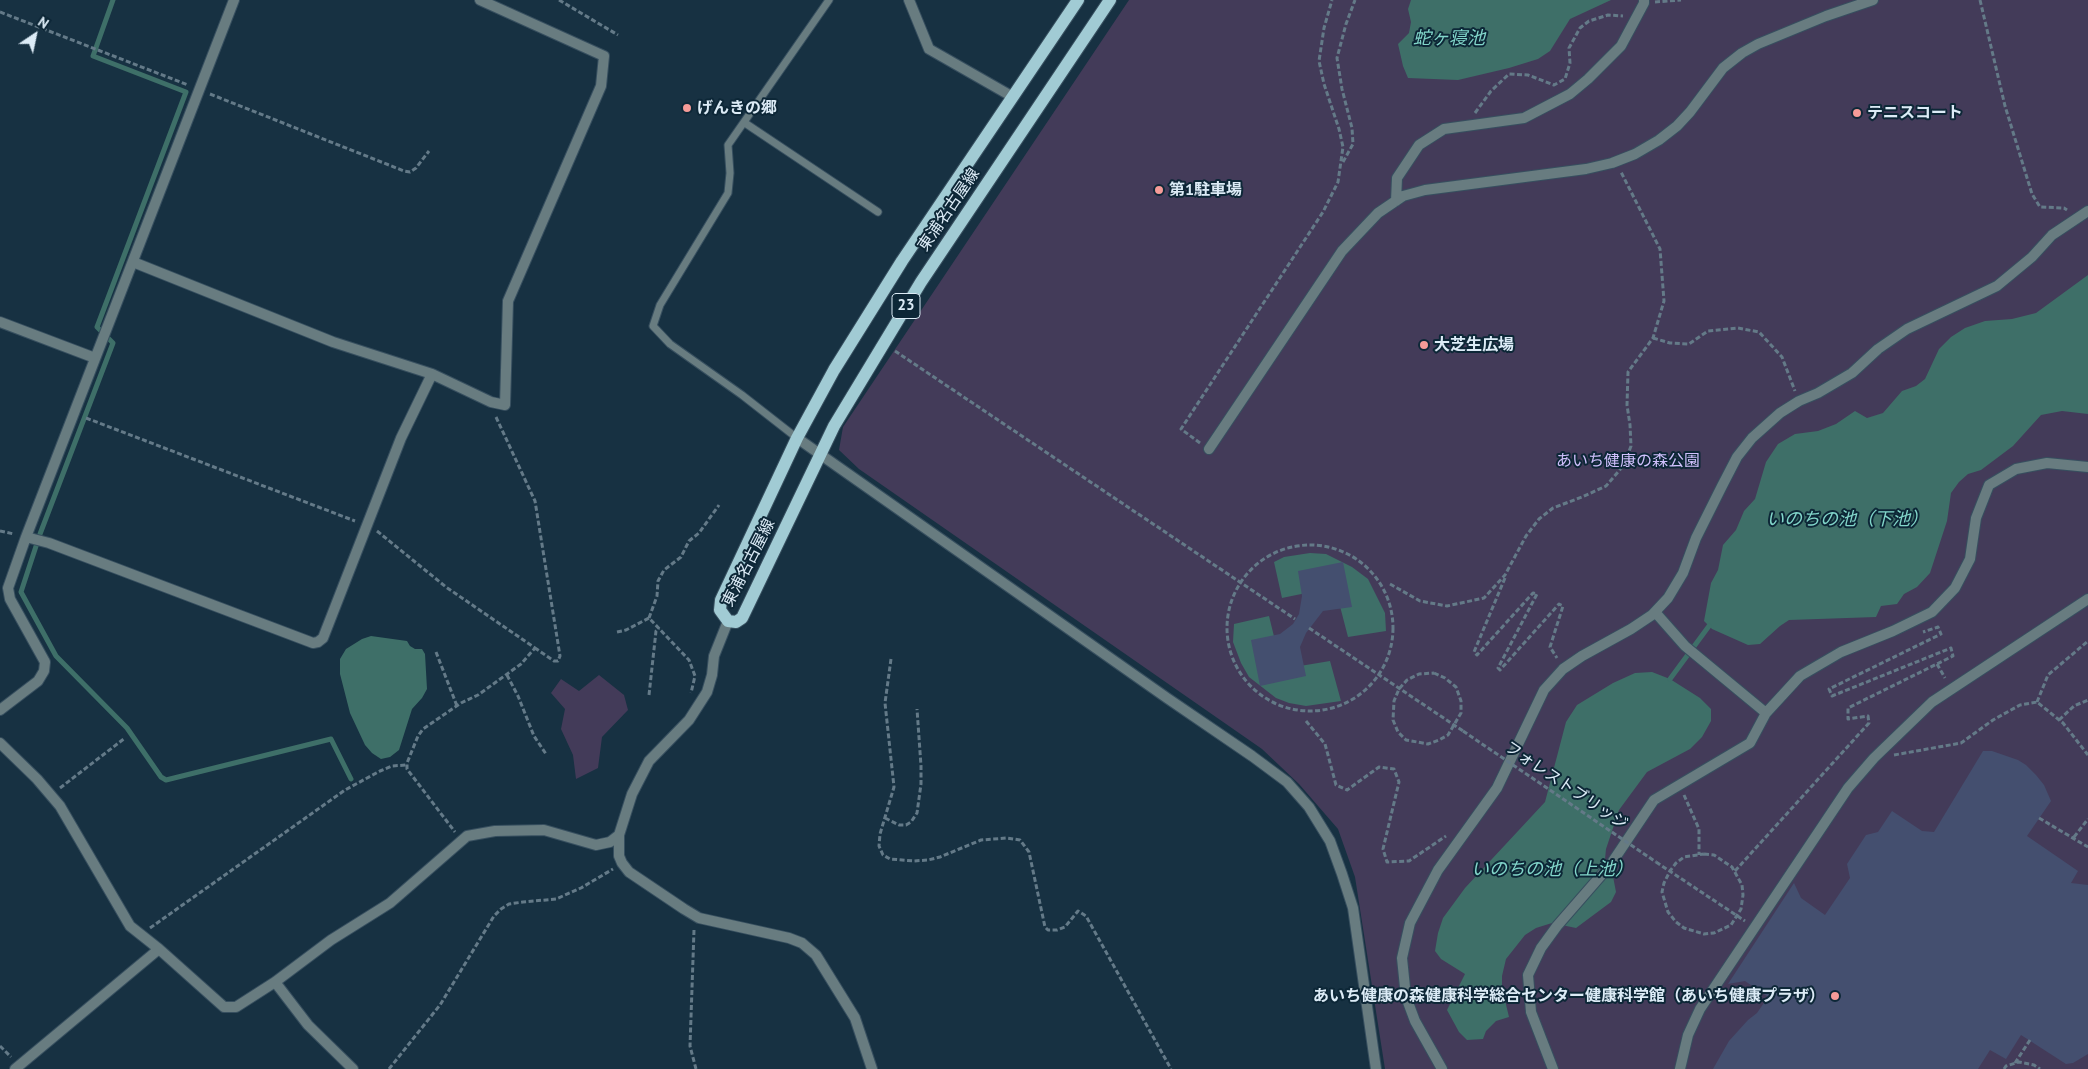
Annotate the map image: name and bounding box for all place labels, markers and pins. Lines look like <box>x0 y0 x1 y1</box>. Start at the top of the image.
place label: げんきの郷 <box>697 98 777 118</box>
marker: げんきの郷 <box>681 102 693 114</box>
place label: テニスコート <box>1867 103 1963 123</box>
marker: テニスコート <box>1851 107 1863 119</box>
place label: 第1駐車場 <box>1169 180 1242 200</box>
marker: 第1駐車場 <box>1153 184 1165 196</box>
place label: 大芝生広場 <box>1434 335 1514 355</box>
marker: 大芝生広場 <box>1418 339 1430 351</box>
place label: あいち健康の森健康科学総合センター健康科学館（あいち健康プラザ） <box>1313 986 1825 1006</box>
marker: あいち健康の森健康科学総合センター健康科学館（あいち健康プラザ） <box>1829 990 1841 1002</box>

